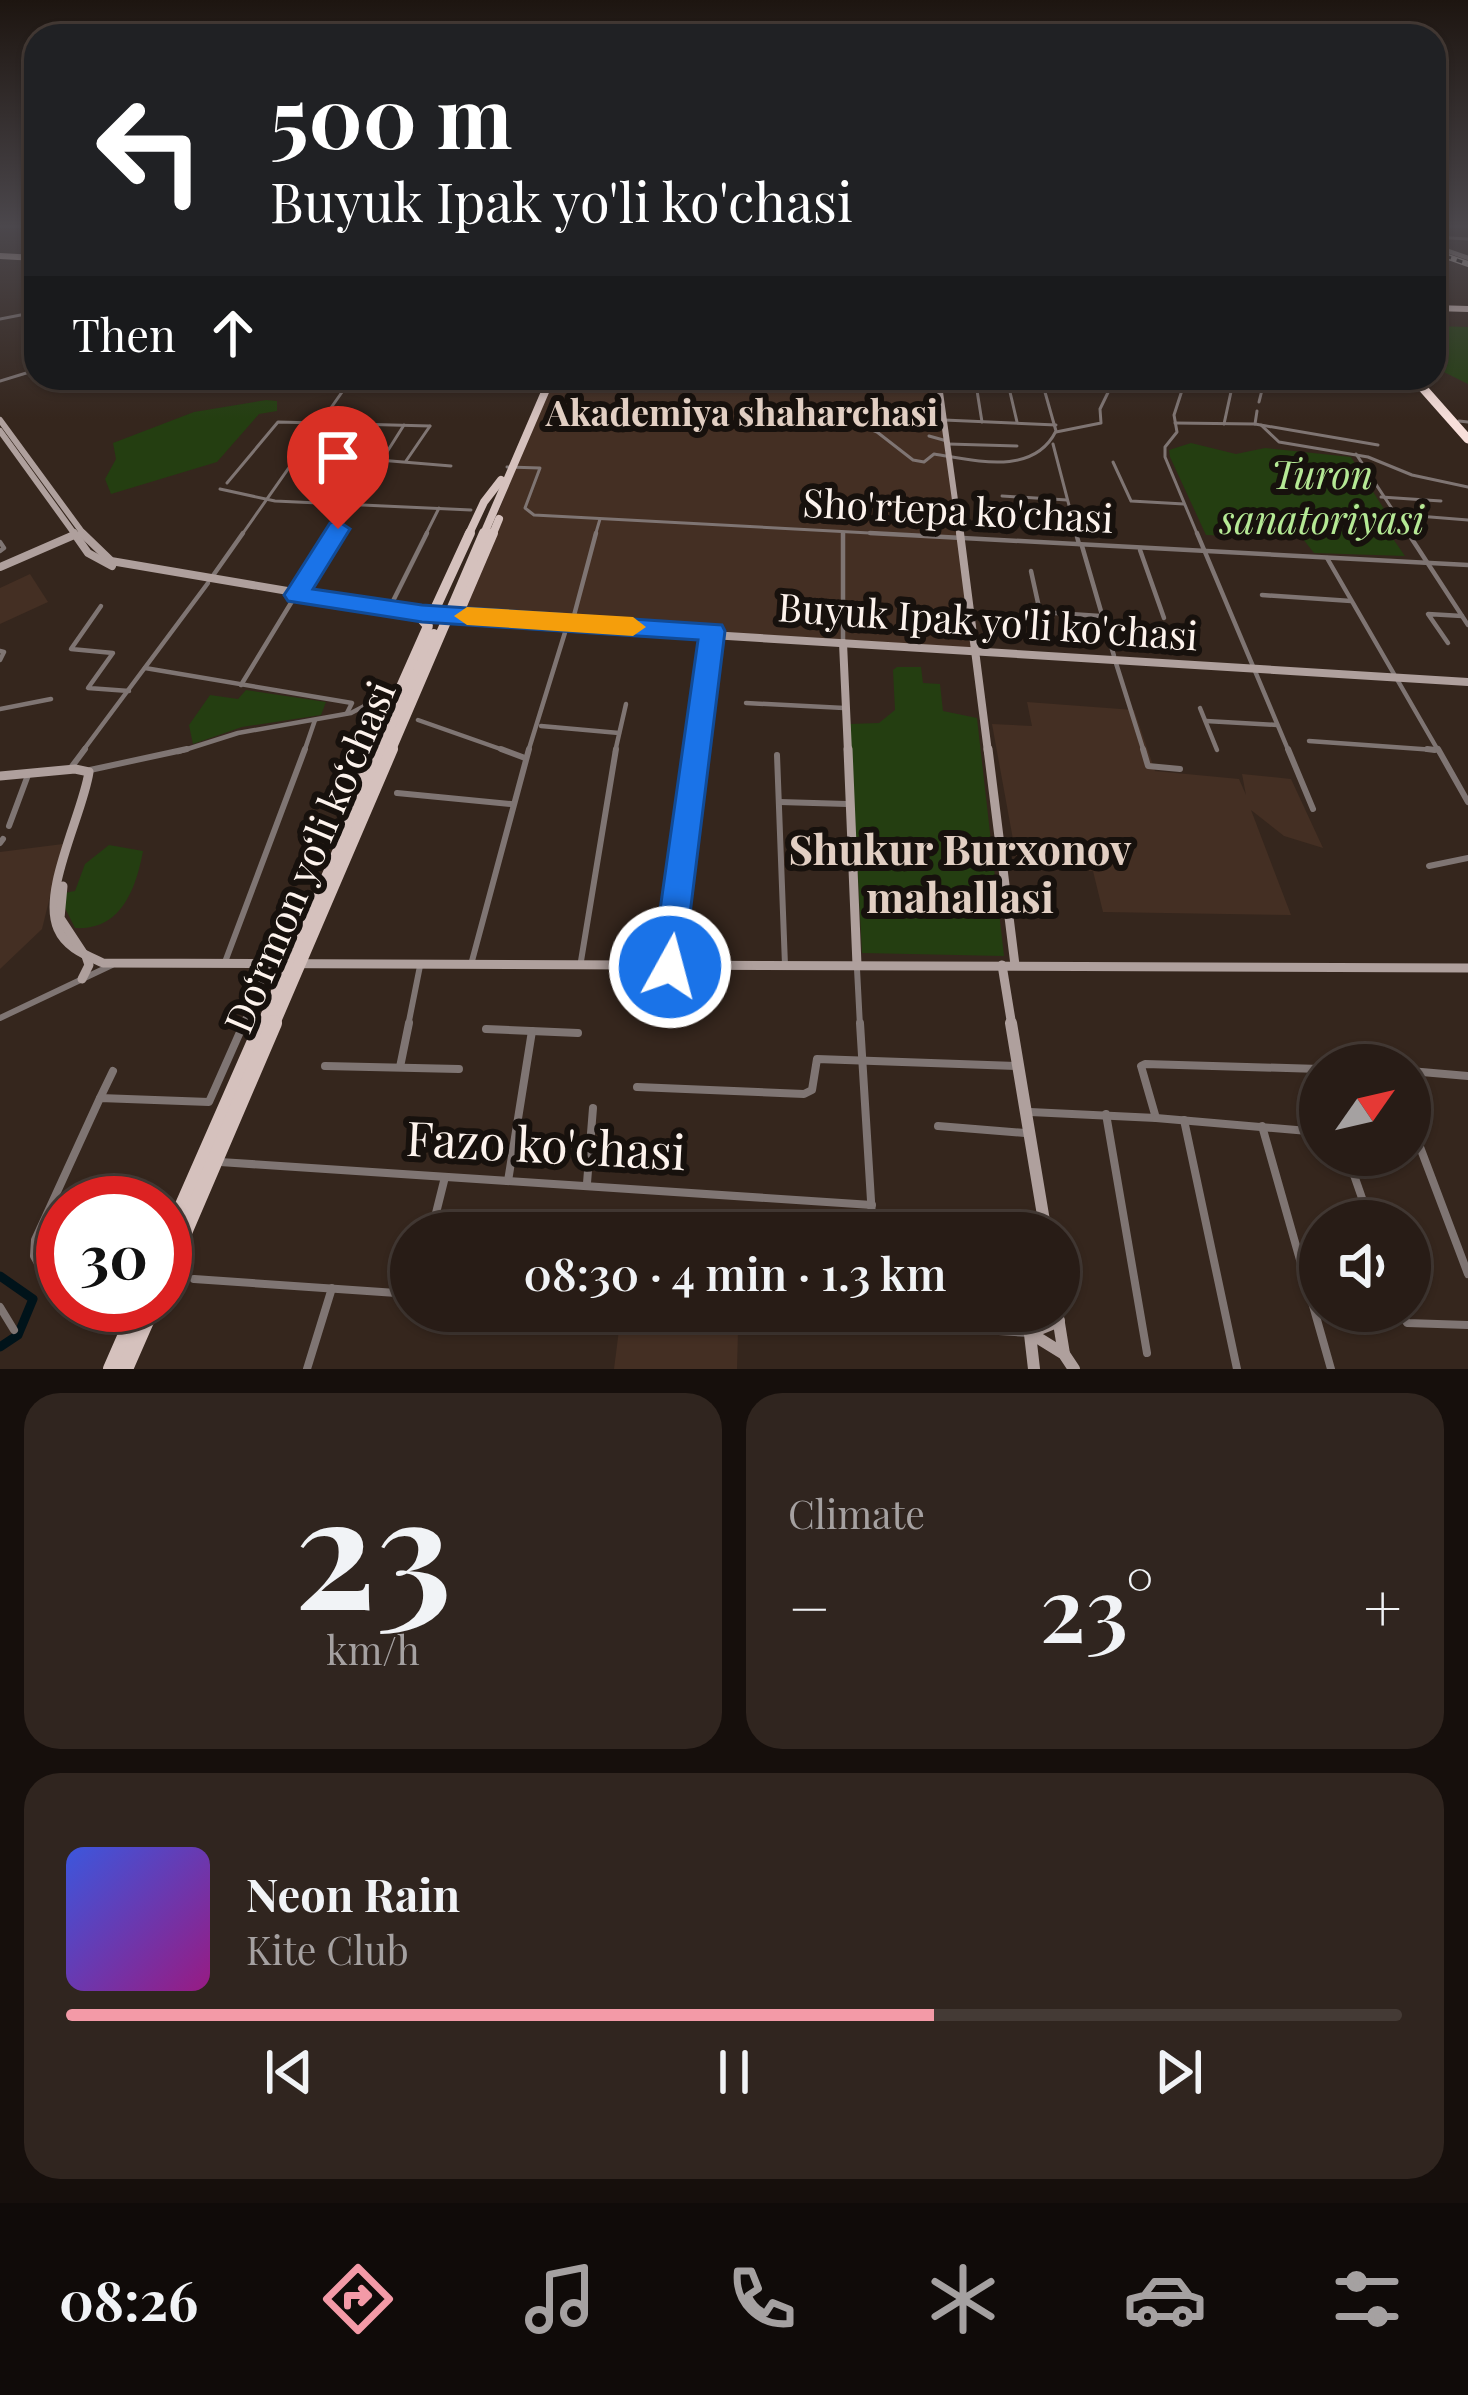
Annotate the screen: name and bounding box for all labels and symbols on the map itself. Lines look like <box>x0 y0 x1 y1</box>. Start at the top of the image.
district label: Akademiya shaharchasi <box>545 387 938 435</box>
pin <box>287 406 389 529</box>
park label: Turon sanatoriyasi <box>1219 447 1426 544</box>
street label: Sho'rtepa ko'chasi <box>801 475 1115 543</box>
street label: Buyuk Ipak yo'li ko'chasi <box>776 579 1200 661</box>
street label: Do‘rmon yo‘li ko‘chasi <box>211 673 406 1040</box>
district label: Shukur Burxonov mahallasi <box>789 820 1132 924</box>
position arrow <box>607 904 733 1030</box>
north arrow <box>1299 1044 1431 1176</box>
street label: Fazo ko'chasi <box>405 1104 688 1182</box>
speed limit sign: 30 <box>36 1176 192 1332</box>

